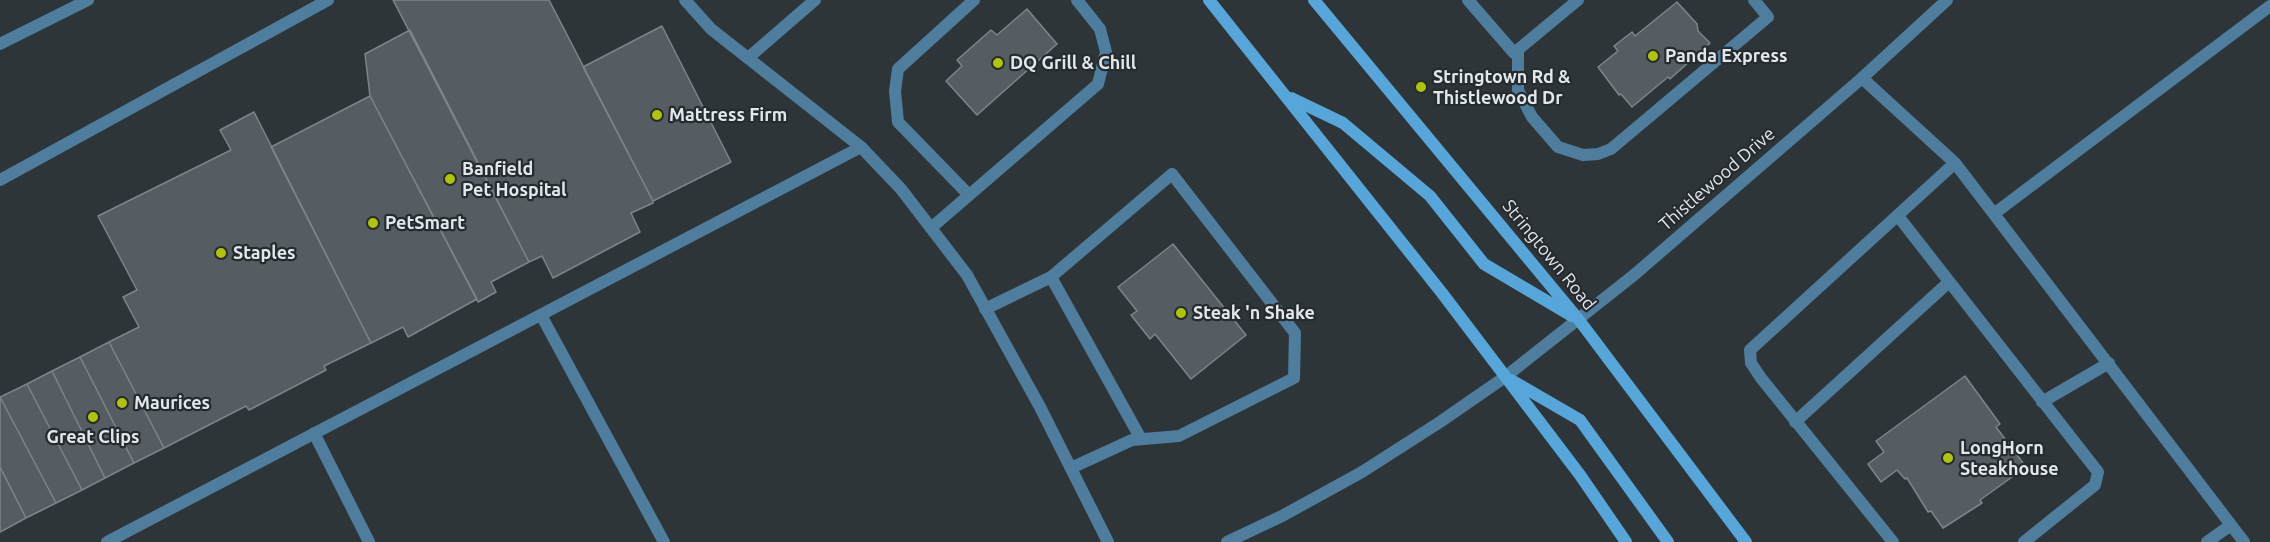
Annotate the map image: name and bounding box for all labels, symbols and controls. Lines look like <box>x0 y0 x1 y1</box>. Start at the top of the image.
place label: Panda Express <box>1665 45 1787 67</box>
marker: Panda Express <box>1646 49 1660 63</box>
place label: DQ Grill & Chill <box>1010 52 1136 74</box>
marker: DQ Grill & Chill <box>991 56 1005 70</box>
place label: Stringtown Rd & Thistlewood Dr <box>1433 66 1570 109</box>
marker: Stringtown Rd & Thistlewood Dr <box>1414 80 1428 94</box>
place label: Mattress Firm <box>669 104 787 126</box>
marker: Mattress Firm <box>650 108 664 122</box>
street label: Thistlewood Drive <box>1655 123 1779 235</box>
place label: Banfield Pet Hospital <box>462 158 566 201</box>
marker: Banfield Pet Hospital <box>443 172 457 186</box>
street label: Stringtown Road <box>1498 195 1600 315</box>
place label: PetSmart <box>385 212 465 234</box>
marker: PetSmart <box>366 216 380 230</box>
place label: Staples <box>233 242 296 264</box>
marker: Staples <box>214 246 228 260</box>
place label: Steak 'n Shake <box>1193 302 1315 324</box>
marker: Steak 'n Shake <box>1174 306 1188 320</box>
place label: Maurices <box>134 392 210 414</box>
marker: Maurices <box>115 396 129 410</box>
marker: Great Clips <box>86 410 100 424</box>
place label: Great Clips <box>46 426 140 448</box>
place label: LongHorn Steakhouse <box>1960 437 2059 480</box>
marker: LongHorn Steakhouse <box>1941 451 1955 465</box>

